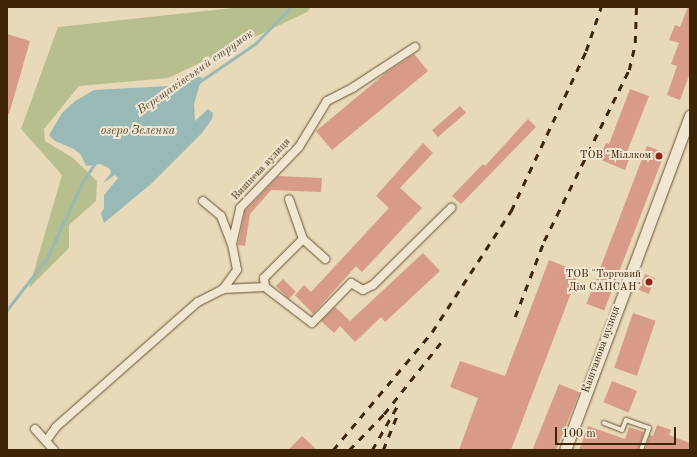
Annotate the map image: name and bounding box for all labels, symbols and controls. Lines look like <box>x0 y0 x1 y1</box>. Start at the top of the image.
water label: Верещаківський струмок <box>135 27 257 119</box>
water label: озеро Зеленка <box>101 125 175 139</box>
street label: Вишнева вулиця <box>230 136 294 204</box>
place label: ТОВ "Міллком <box>580 149 651 163</box>
marker: ТОВ "Міллком <box>654 151 664 161</box>
place label: ТОВ "Торговий Дім САПСАН" <box>565 269 641 295</box>
marker: ТОВ "Торговий Дім САПСАН" <box>644 277 654 287</box>
street label: Каштанова вулиця <box>580 305 624 395</box>
scale bar <box>557 419 678 445</box>
text: 100 m <box>562 428 596 440</box>

